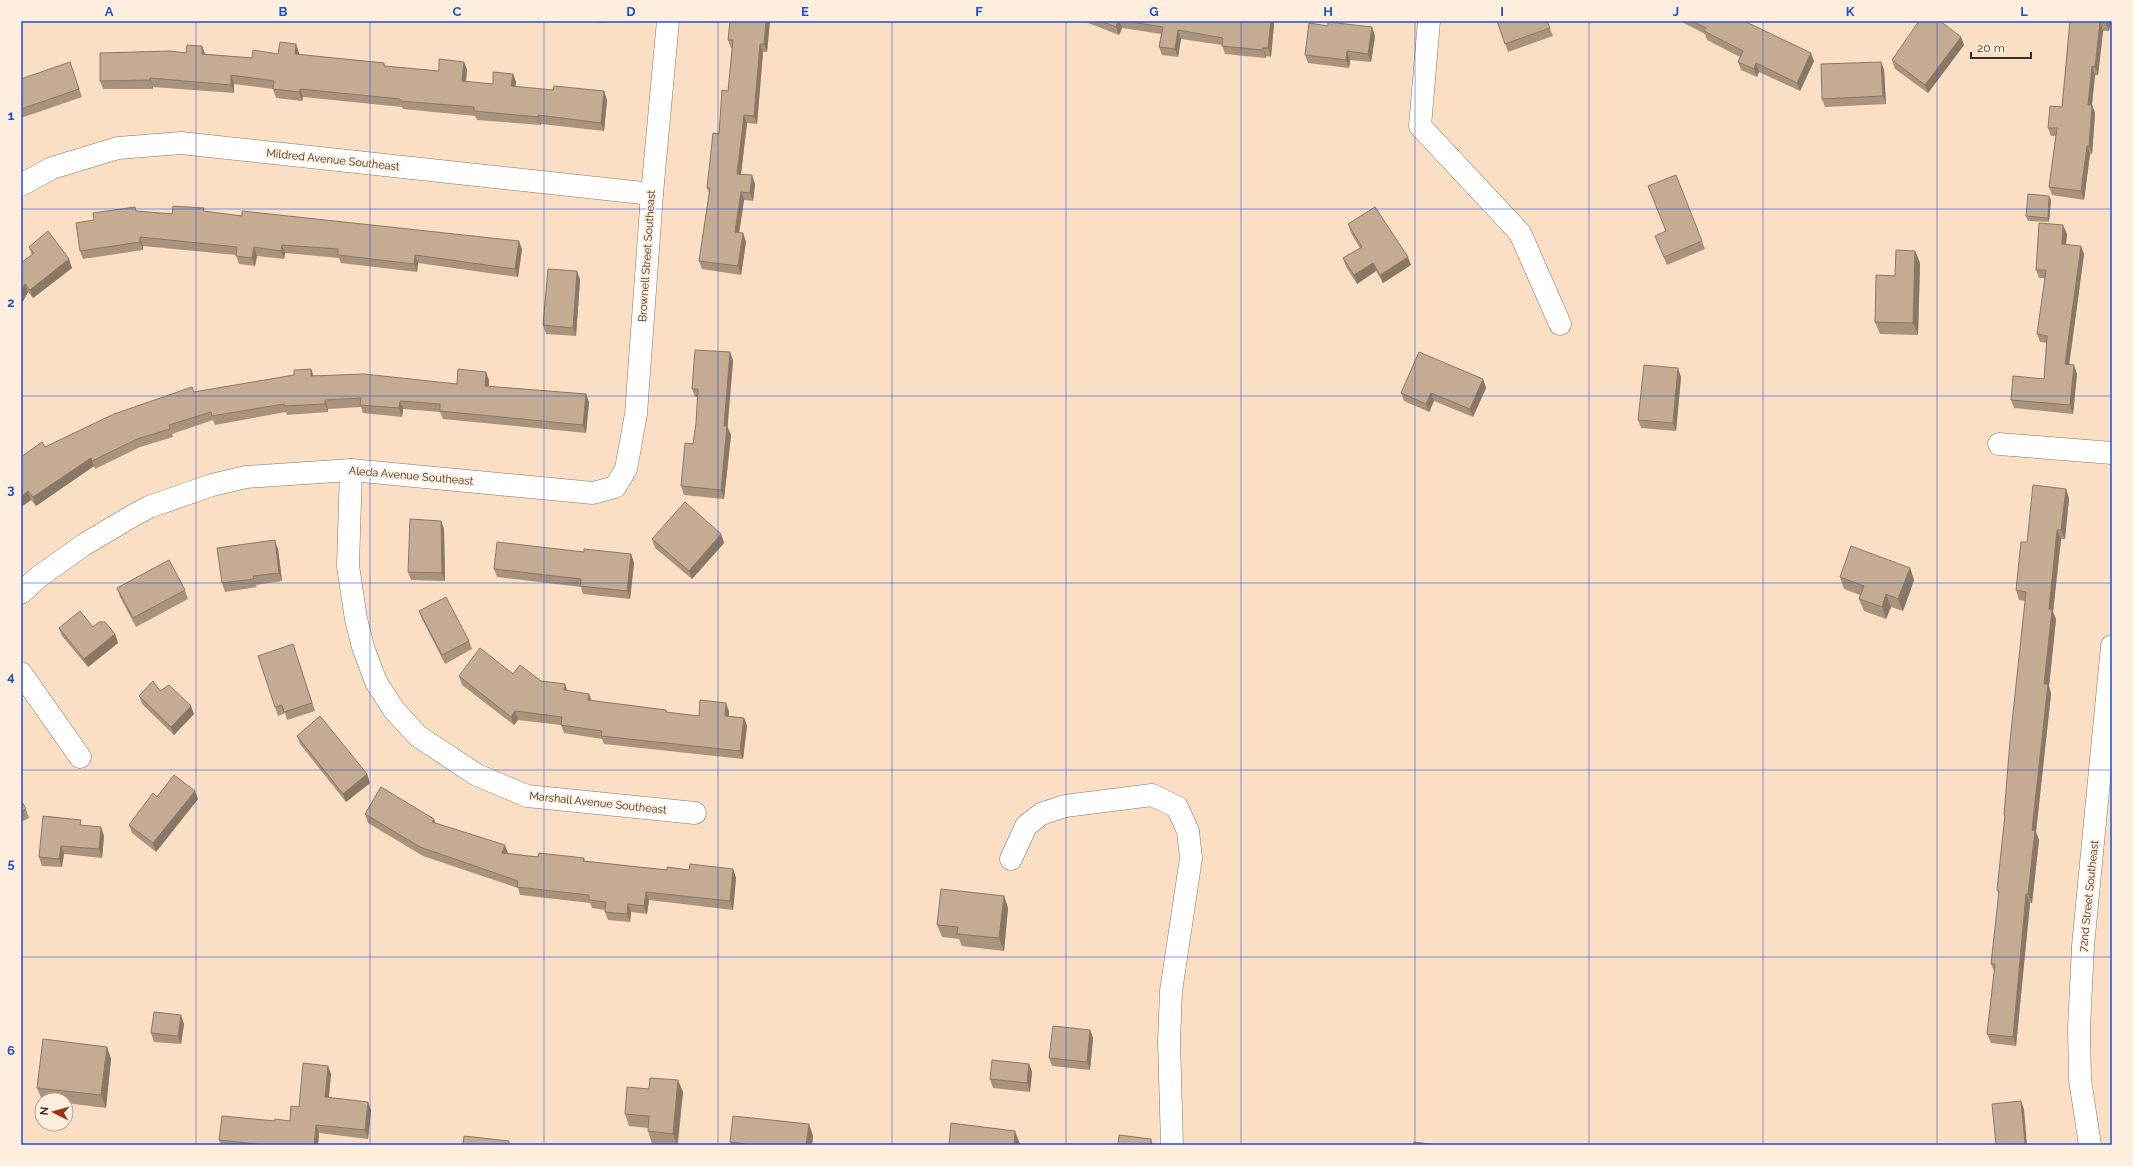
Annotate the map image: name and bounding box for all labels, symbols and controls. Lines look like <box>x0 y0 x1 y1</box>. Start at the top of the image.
text: A <box>105 4 114 19</box>
text: B <box>279 4 288 19</box>
text: C <box>453 4 462 19</box>
text: D <box>626 4 636 19</box>
text: E <box>801 4 809 19</box>
text: F <box>975 4 983 19</box>
text: G <box>1149 4 1159 19</box>
text: H <box>1323 4 1333 19</box>
text: I <box>1500 4 1504 19</box>
text: J <box>1673 4 1679 19</box>
text: K <box>1846 4 1855 19</box>
text: L <box>2020 4 2028 19</box>
scale bar <box>1971 34 2031 60</box>
text: 20 m <box>1977 41 2005 55</box>
text: 1 <box>8 108 15 123</box>
street label: Mildred Avenue Southeast <box>266 147 401 174</box>
street label: Brownell Street Southeast <box>636 189 658 322</box>
text: 2 <box>7 295 15 310</box>
street label: Aleda Avenue Southeast <box>348 464 474 488</box>
text: 3 <box>7 482 15 497</box>
text: 4 <box>7 669 15 684</box>
street label: Marshall Avenue Southeast <box>529 789 668 817</box>
street label: 72nd Street Southeast <box>2077 839 2101 953</box>
text: 5 <box>7 856 15 871</box>
text: 6 <box>7 1043 15 1058</box>
north arrow <box>34 1092 74 1132</box>
text: N <box>38 1106 51 1116</box>

